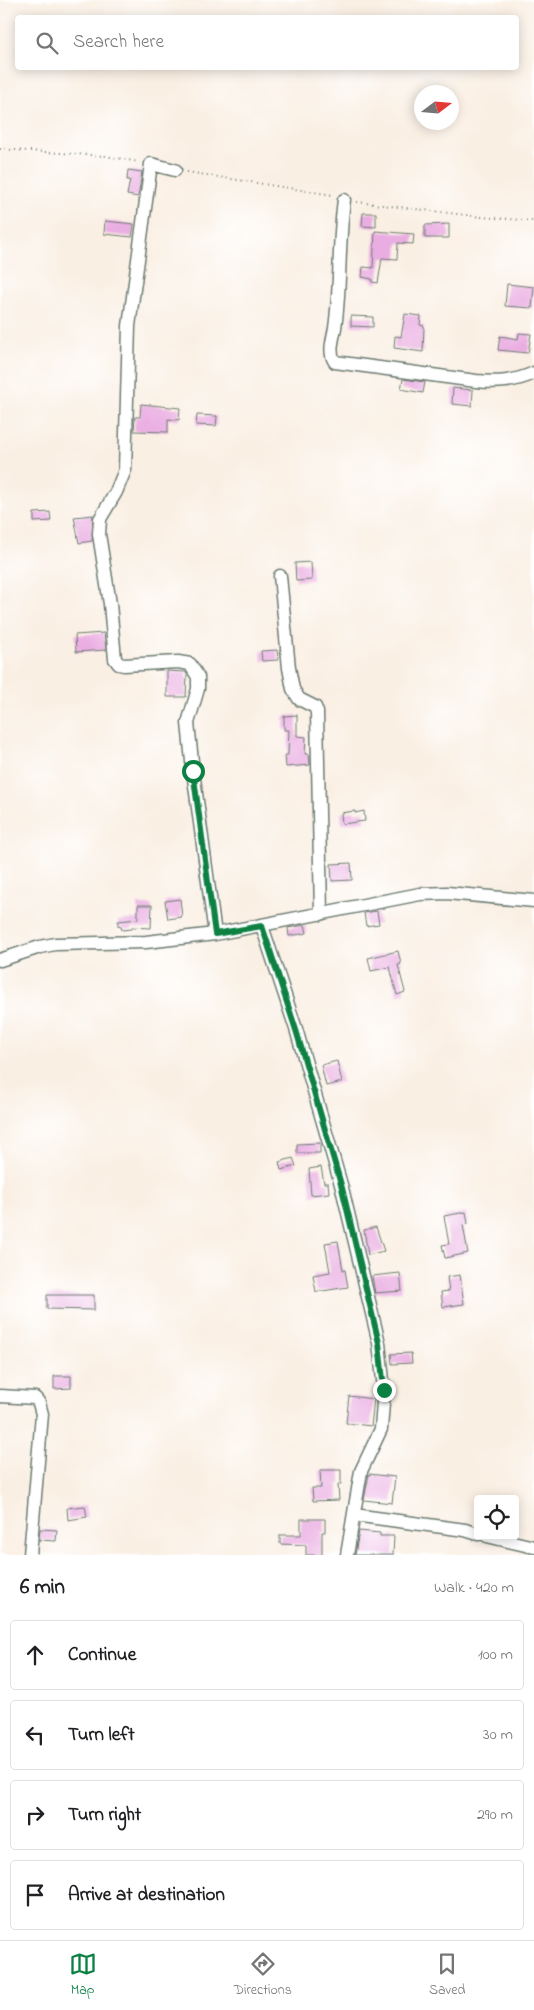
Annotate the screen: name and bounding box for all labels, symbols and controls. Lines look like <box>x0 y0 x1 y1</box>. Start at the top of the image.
search box <box>15 15 519 70</box>
icon: search <box>33 29 61 57</box>
text: Search here <box>73 29 164 56</box>
north arrow <box>414 85 459 130</box>
route start <box>182 760 205 783</box>
route end <box>373 1379 396 1402</box>
map controls <box>474 1495 519 1540</box>
button: locate <box>474 1495 519 1540</box>
text: 6 min <box>20 1573 65 1603</box>
text: Walk · 420 m <box>434 1576 514 1600</box>
icon: ahead <box>21 1641 49 1669</box>
text: Continue <box>68 1642 136 1669</box>
text: 100 m <box>478 1643 513 1667</box>
icon: left <box>21 1721 49 1749</box>
text: Turn left <box>68 1722 135 1749</box>
text: 30 m <box>483 1723 513 1747</box>
icon: right <box>21 1801 49 1829</box>
text: Turn right <box>68 1802 141 1829</box>
text: 290 m <box>477 1803 513 1827</box>
icon: arrive <box>21 1881 49 1909</box>
text: Arrive at destination <box>68 1882 225 1909</box>
tab: Map <box>69 1950 97 2001</box>
tab: Directions <box>234 1950 292 2001</box>
tab: Saved <box>429 1950 465 2001</box>

